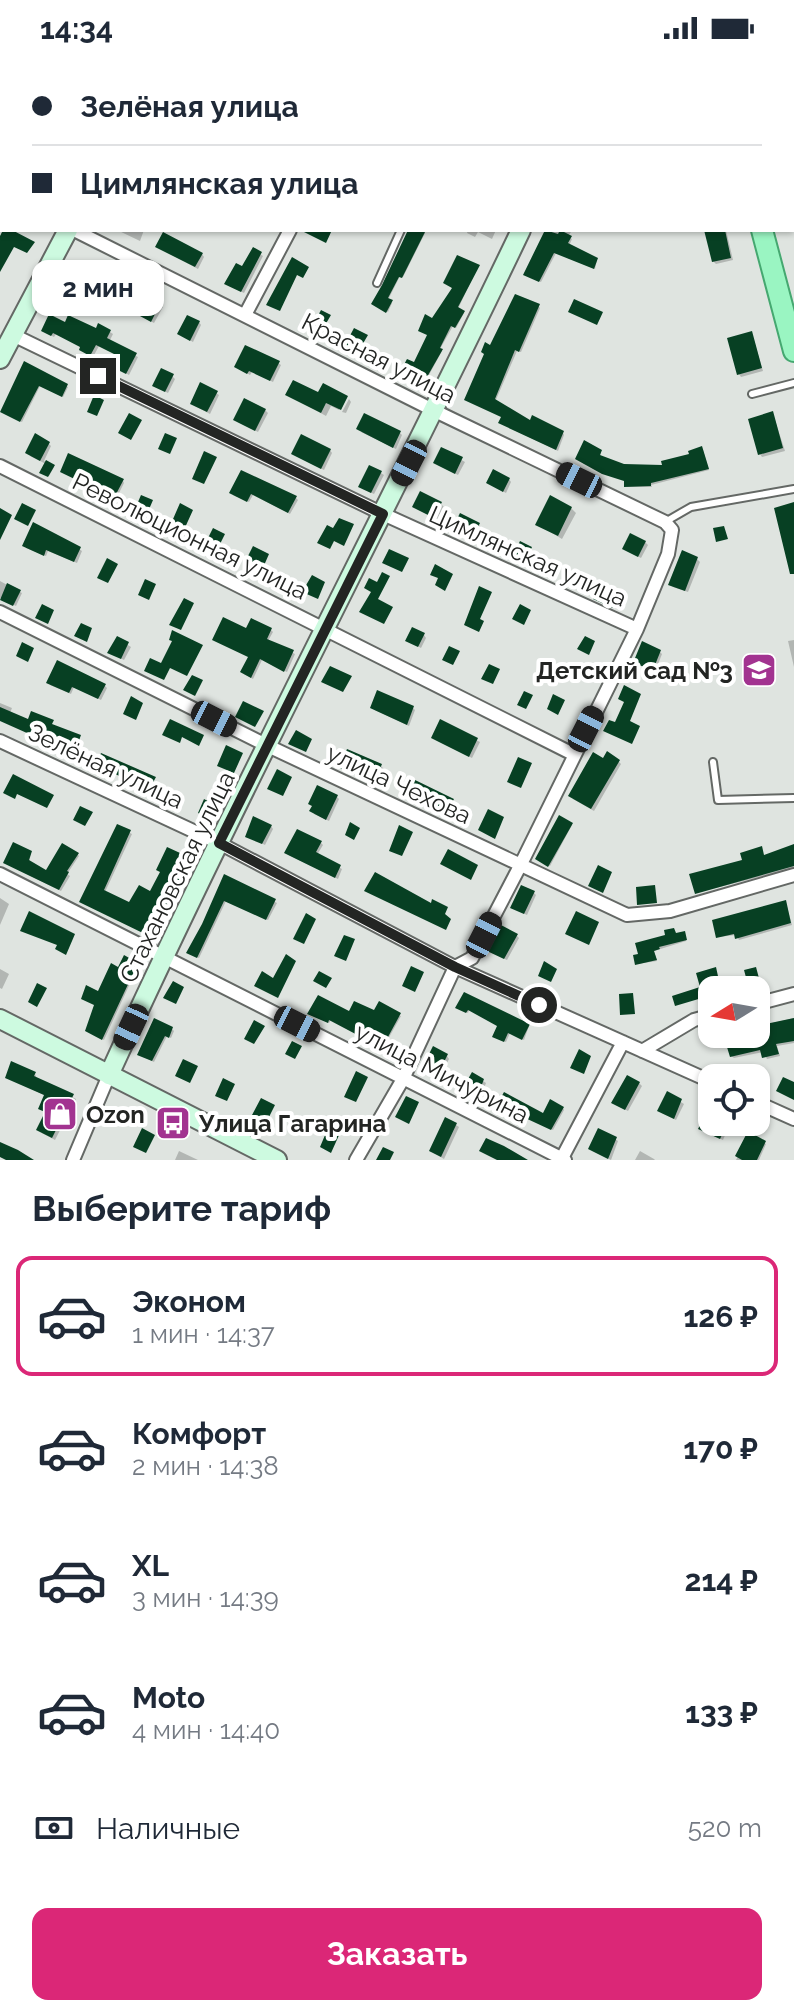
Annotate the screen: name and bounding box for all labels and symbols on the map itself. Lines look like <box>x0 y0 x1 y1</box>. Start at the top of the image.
callout: 2 мин <box>32 260 164 316</box>
street label: Красная улица <box>297 307 461 409</box>
route end <box>80 358 116 394</box>
car <box>387 436 431 490</box>
car <box>552 459 606 501</box>
street label: Революционная улица <box>68 466 312 606</box>
street label: Цимлянская улица <box>425 499 631 613</box>
school or university icon: Детский сад №3 <box>740 651 778 689</box>
place label: Детский сад №3 <box>536 656 733 685</box>
car <box>187 697 241 741</box>
car <box>564 702 608 756</box>
street label: Зелёная улица <box>24 717 188 815</box>
street label: улица Чехова <box>322 738 476 830</box>
street label: Стахановская улица <box>113 767 241 987</box>
car <box>462 908 506 962</box>
north arrow <box>698 976 770 1048</box>
route start <box>521 987 557 1023</box>
car <box>110 1000 152 1054</box>
car <box>270 1002 324 1046</box>
street label: улица Мичурина <box>350 1017 534 1129</box>
shop icon: Ozon <box>41 1095 79 1133</box>
place label: Ozon <box>86 1100 145 1129</box>
bus stop icon: Улица Гагарина <box>154 1104 192 1142</box>
place label: Улица Гагарина <box>198 1109 387 1138</box>

